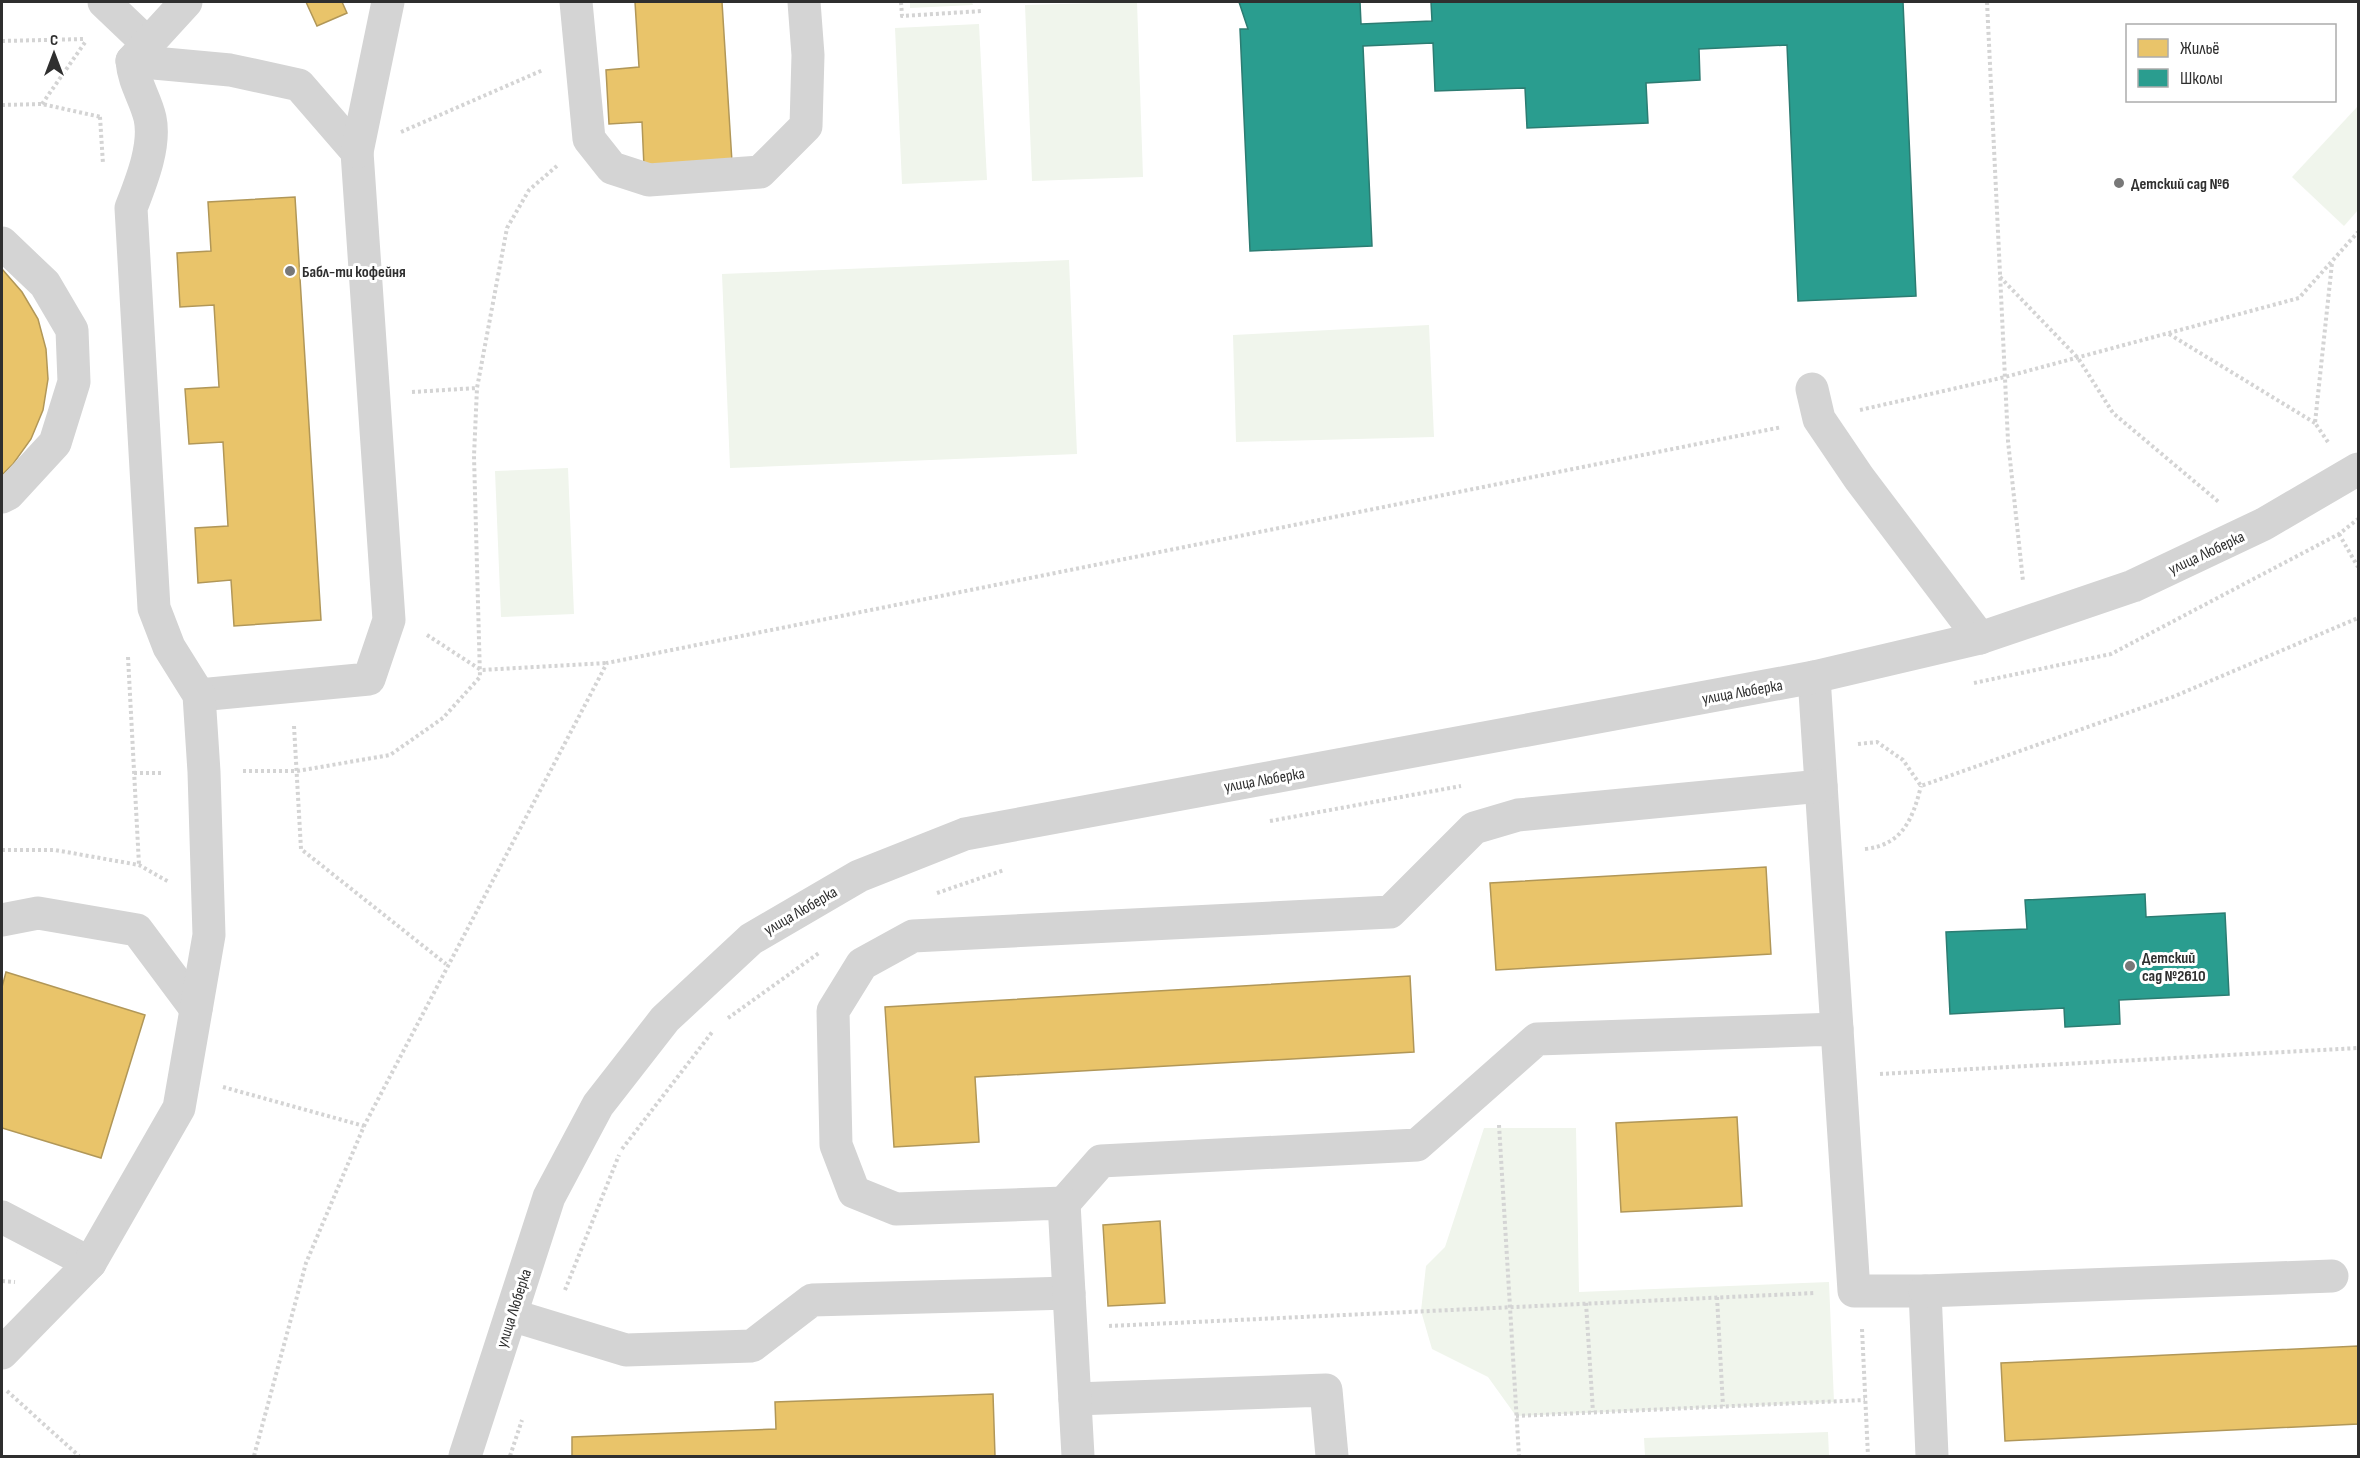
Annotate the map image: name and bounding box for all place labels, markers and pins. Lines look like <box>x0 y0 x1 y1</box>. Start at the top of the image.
place label: Детский сад №6 <box>2131 175 2230 194</box>
marker: Детский сад №6 <box>2112 176 2126 190</box>
place label: Бабл-ти кофейня <box>302 263 406 282</box>
marker: Бабл-ти кофейня <box>283 264 297 278</box>
place label: Детский сад №2610 <box>2142 949 2206 986</box>
marker: Детский сад №2610 <box>2123 959 2137 973</box>

